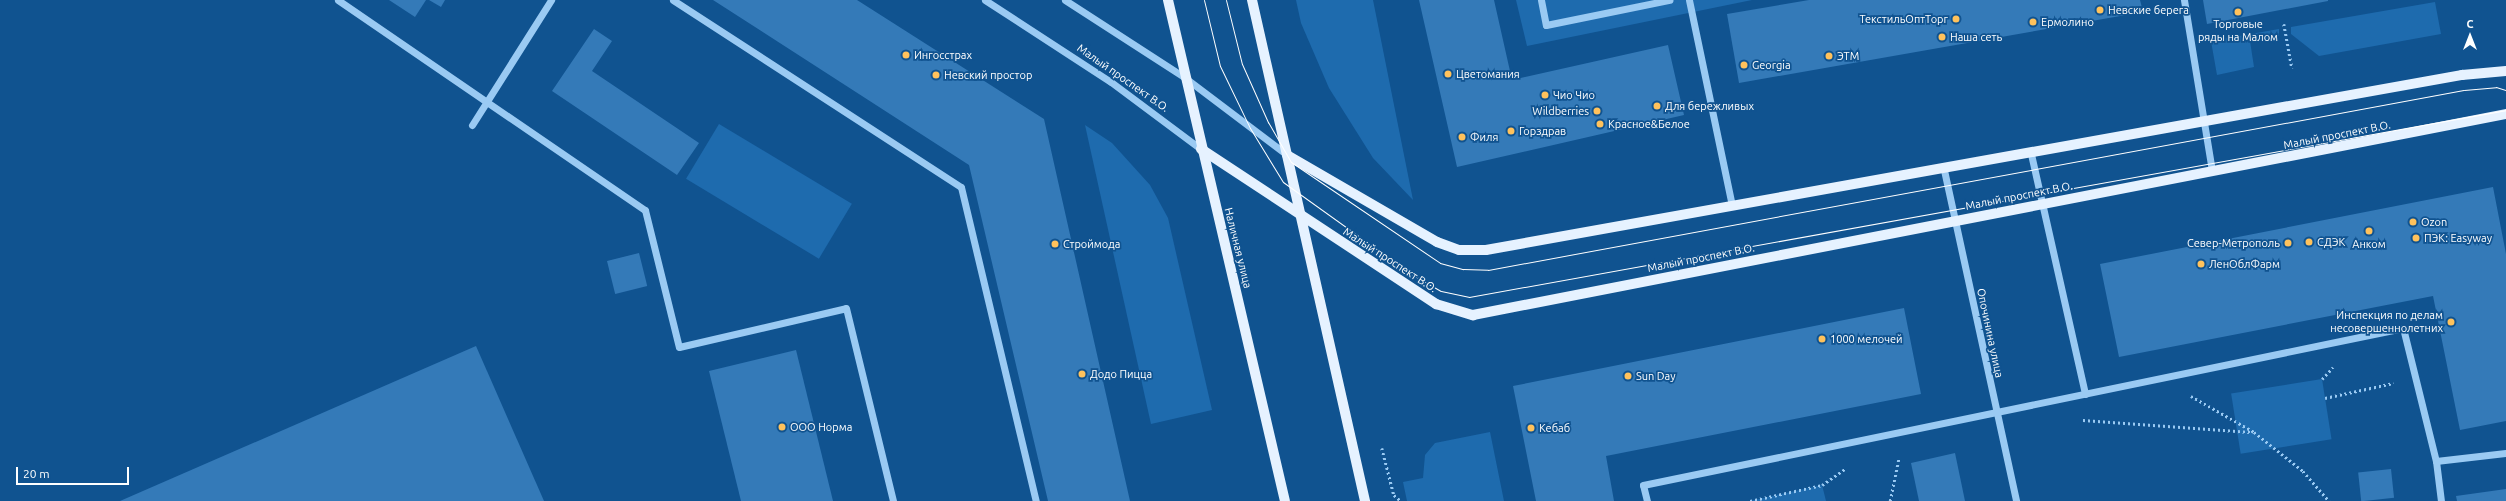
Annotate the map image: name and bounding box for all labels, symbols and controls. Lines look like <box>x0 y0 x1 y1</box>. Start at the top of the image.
place label: Невские берега <box>2108 3 2189 17</box>
marker: Невские берега <box>2095 5 2105 15</box>
marker: Торговые ряды на Малом <box>2233 7 2243 17</box>
place label: ТекстильОптТорг <box>1859 12 1948 26</box>
marker: ТекстильОптТорг <box>1951 14 1961 24</box>
place label: Ермолино <box>2041 15 2094 29</box>
north arrow <box>2450 16 2490 56</box>
marker: Ермолино <box>2028 17 2038 27</box>
place label: Торговые ряды на Малом <box>2198 18 2278 44</box>
text: С <box>2466 18 2474 30</box>
place label: Наша сеть <box>1950 30 2002 44</box>
marker: Наша сеть <box>1937 32 1947 42</box>
street label: Малый проспект В.О. <box>1075 41 1171 115</box>
place label: Ингосстрах <box>914 48 972 62</box>
place label: ЭТМ <box>1837 49 1859 63</box>
marker: Ингосстрах <box>901 50 911 60</box>
marker: ЭТМ <box>1824 51 1834 61</box>
place label: Georgia <box>1752 58 1791 72</box>
marker: Georgia <box>1739 60 1749 70</box>
place label: Цветомания <box>1456 67 1520 81</box>
place label: Невский простор <box>944 68 1032 82</box>
marker: Цветомания <box>1443 69 1453 79</box>
marker: Невский простор <box>931 70 941 80</box>
place label: Чио Чио <box>1553 88 1595 102</box>
marker: Чио Чио <box>1540 90 1550 100</box>
place label: Для бережливых <box>1665 99 1754 113</box>
marker: Для бережливых <box>1652 101 1662 111</box>
place label: Wildberries <box>1532 104 1589 118</box>
marker: Wildberries <box>1592 106 1602 116</box>
place label: Красное&Белое <box>1608 117 1690 131</box>
street label: Малый проспект В.О. <box>2282 118 2392 152</box>
marker: Красное&Белое <box>1595 119 1605 129</box>
place label: Горздрав <box>1519 124 1566 138</box>
marker: Горздрав <box>1506 126 1516 136</box>
place label: Филя <box>1470 130 1498 144</box>
marker: Филя <box>1457 132 1467 142</box>
street label: Малый проспект В.О. <box>1964 179 2074 213</box>
street label: Наличная улица <box>1222 206 1254 290</box>
place label: Ozon <box>2421 215 2447 229</box>
marker: Ozon <box>2408 217 2418 227</box>
street label: Малый проспект В.О. <box>1341 225 1439 295</box>
marker: Анком <box>2364 226 2374 236</box>
place label: ПЭК: Easyway <box>2424 231 2492 245</box>
marker: ПЭК: Easyway <box>2411 233 2421 243</box>
place label: СДЭК <box>2317 235 2345 249</box>
place label: Север-Метрополь <box>2187 236 2280 250</box>
place label: Строймода <box>1063 237 1120 251</box>
marker: СДЭК <box>2304 237 2314 247</box>
place label: Анком <box>2352 237 2386 251</box>
marker: Север-Метрополь <box>2283 238 2293 248</box>
marker: Строймода <box>1050 239 1060 249</box>
street label: Малый проспект В.О. <box>1646 241 1756 275</box>
place label: ЛенОблФарм <box>2209 257 2280 271</box>
marker: ЛенОблФарм <box>2196 259 2206 269</box>
street label: Опочинина улица <box>1974 287 2006 379</box>
place label: Инспекция по делам несовершеннолетних <box>2330 309 2443 335</box>
marker: Инспекция по делам несовершеннолетних <box>2446 317 2456 327</box>
place label: 1000 мелочей <box>1830 332 1903 346</box>
marker: 1000 мелочей <box>1817 334 1827 344</box>
place label: Додо Пицца <box>1090 367 1152 381</box>
marker: Додо Пицца <box>1077 369 1087 379</box>
place label: Sun Day <box>1636 369 1676 383</box>
marker: Sun Day <box>1623 371 1633 381</box>
place label: ООО Норма <box>790 420 852 434</box>
place label: Кебаб <box>1539 421 1570 435</box>
marker: ООО Норма <box>777 422 787 432</box>
marker: Кебаб <box>1526 423 1536 433</box>
scale bar <box>18 459 131 485</box>
text: 20 m <box>23 467 50 480</box>

